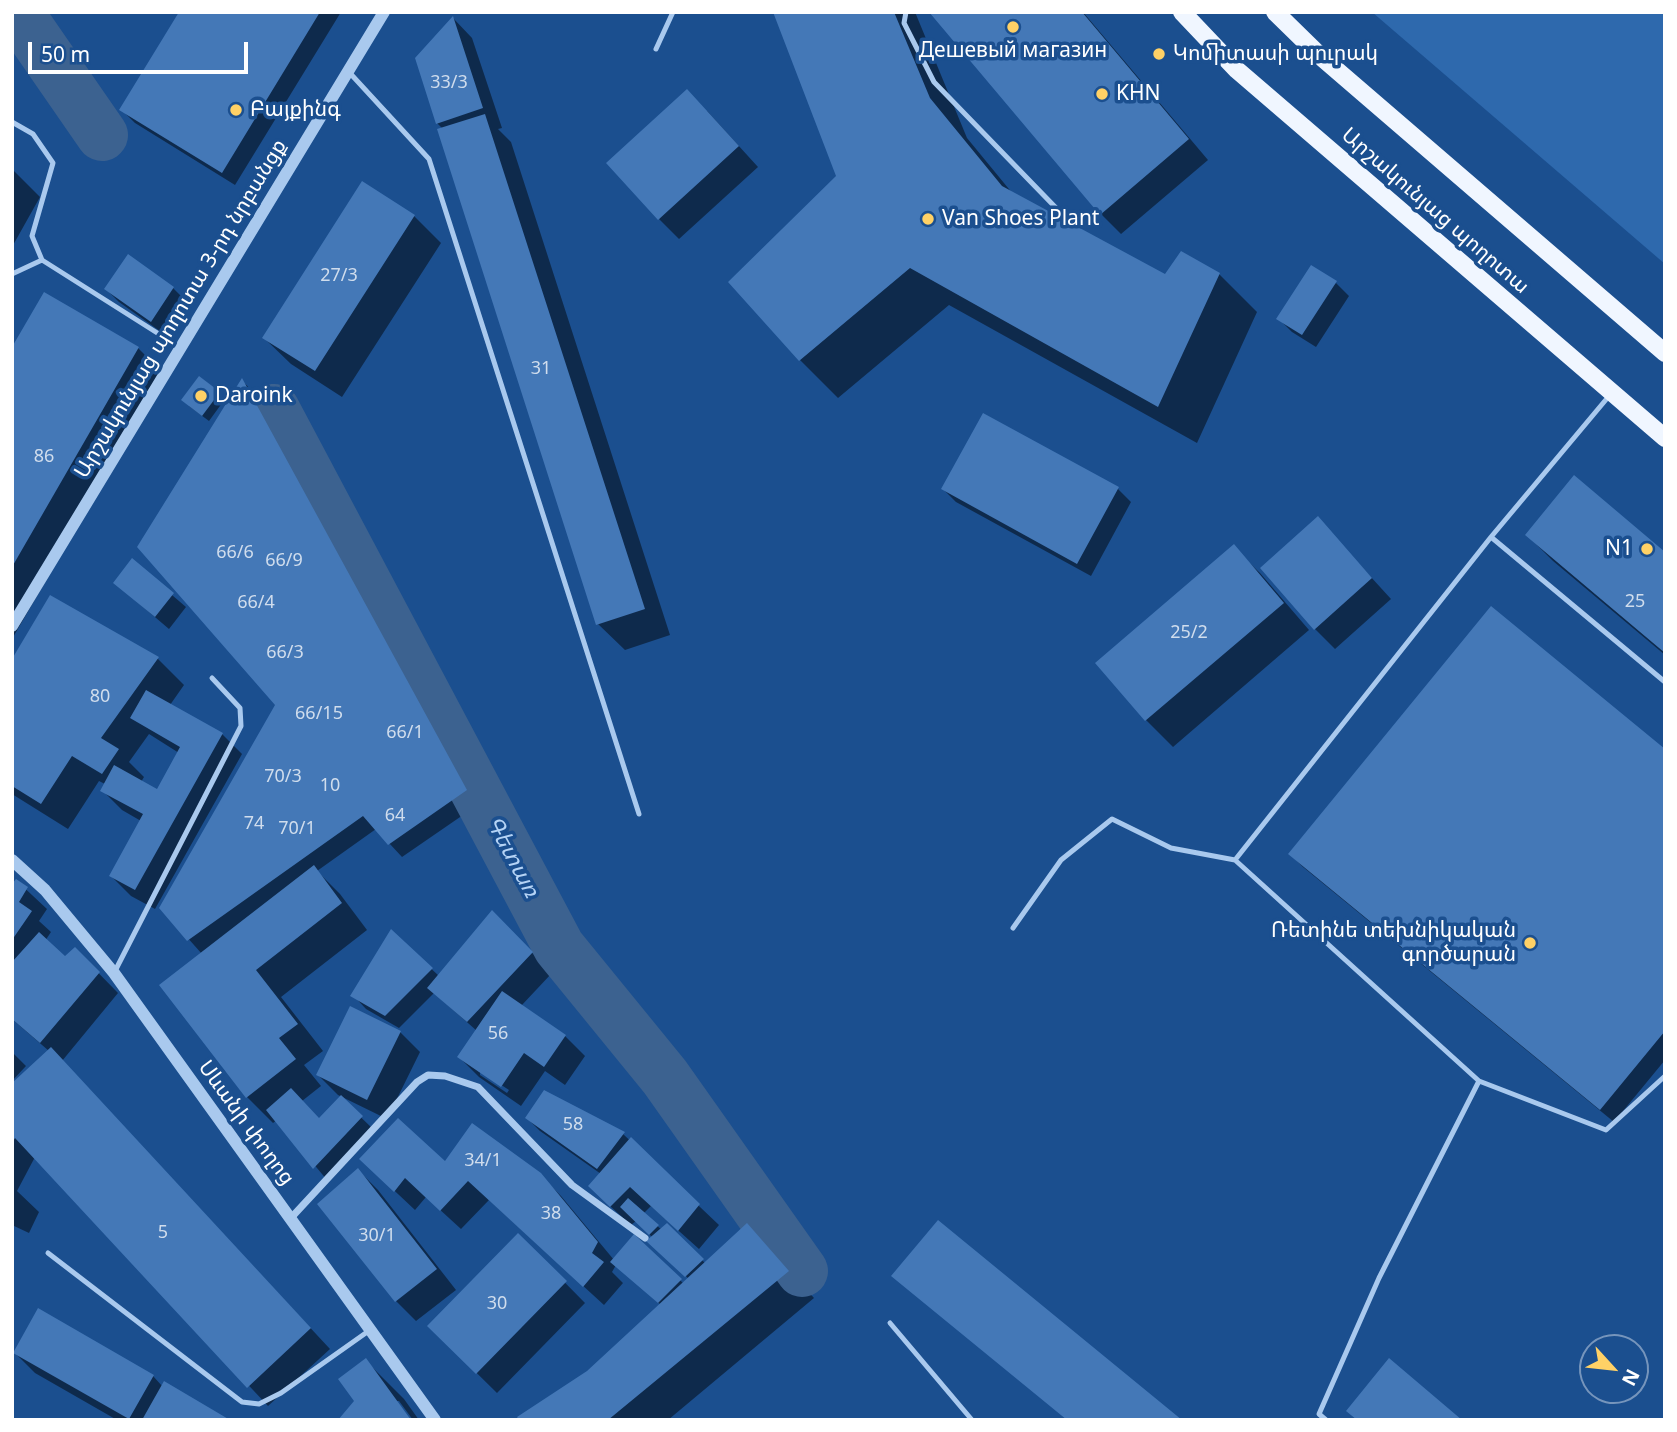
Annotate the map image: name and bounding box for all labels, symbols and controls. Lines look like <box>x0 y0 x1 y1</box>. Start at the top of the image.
marker: Дешевый магазин <box>1005 19 1021 35</box>
scale bar <box>32 28 252 72</box>
place label: Дешевый магазин <box>919 38 1107 64</box>
text: 50 m <box>41 40 90 68</box>
place label: Կոմիտասի պուրակ <box>1173 41 1378 67</box>
marker: Կոմիտասի պուրակ <box>1151 46 1167 62</box>
house number: 33/3 <box>430 72 468 94</box>
place label: KHN <box>1116 81 1161 107</box>
marker: KHN <box>1094 86 1110 102</box>
place label: Բայքինգ <box>250 97 341 123</box>
marker: Բայքինգ <box>228 102 244 118</box>
street label: Արշակունյաց պողոտա <box>1336 123 1534 299</box>
street label: Արշակունյաց պողոտա 3-րդ նրբանցք <box>70 135 292 483</box>
place label: Van Shoes Plant <box>942 206 1099 232</box>
marker: Van Shoes Plant <box>920 211 936 227</box>
house number: 27/3 <box>320 265 358 287</box>
house number: 31 <box>531 358 551 380</box>
place label: Daroink <box>215 383 293 409</box>
marker: Daroink <box>193 388 209 404</box>
house number: 86 <box>34 446 54 468</box>
place label: N1 <box>1605 536 1633 562</box>
marker: N1 <box>1639 541 1655 557</box>
house number: 66/6 <box>216 542 254 564</box>
house number: 66/9 <box>265 550 303 572</box>
house number: 25 <box>1625 591 1645 613</box>
house number: 66/4 <box>237 592 275 614</box>
house number: 25/2 <box>1170 622 1208 644</box>
house number: 66/3 <box>266 642 304 664</box>
house number: 80 <box>90 686 110 708</box>
house number: 66/15 <box>295 703 343 725</box>
house number: 66/1 <box>386 722 424 744</box>
house number: 70/3 <box>264 766 302 788</box>
house number: 10 <box>320 775 340 797</box>
house number: 64 <box>385 805 405 827</box>
water label: Գետառ <box>479 812 545 902</box>
house number: 74 <box>244 813 264 835</box>
house number: 70/1 <box>278 818 316 840</box>
place label: Ռետինե տեխնիկական գործարան <box>1271 918 1516 968</box>
marker: Ռետինե տեխնիկական գործարան <box>1522 935 1538 951</box>
house number: 56 <box>488 1023 508 1045</box>
street label: Սևանի փողոց <box>192 1056 300 1190</box>
house number: 58 <box>563 1114 583 1136</box>
house number: 34/1 <box>464 1150 502 1172</box>
house number: 38 <box>541 1203 561 1225</box>
house number: 5 <box>158 1222 168 1244</box>
house number: 30/1 <box>358 1225 396 1247</box>
house number: 30 <box>487 1293 507 1315</box>
north arrow <box>1579 1334 1649 1404</box>
text: N <box>1616 1365 1646 1390</box>

